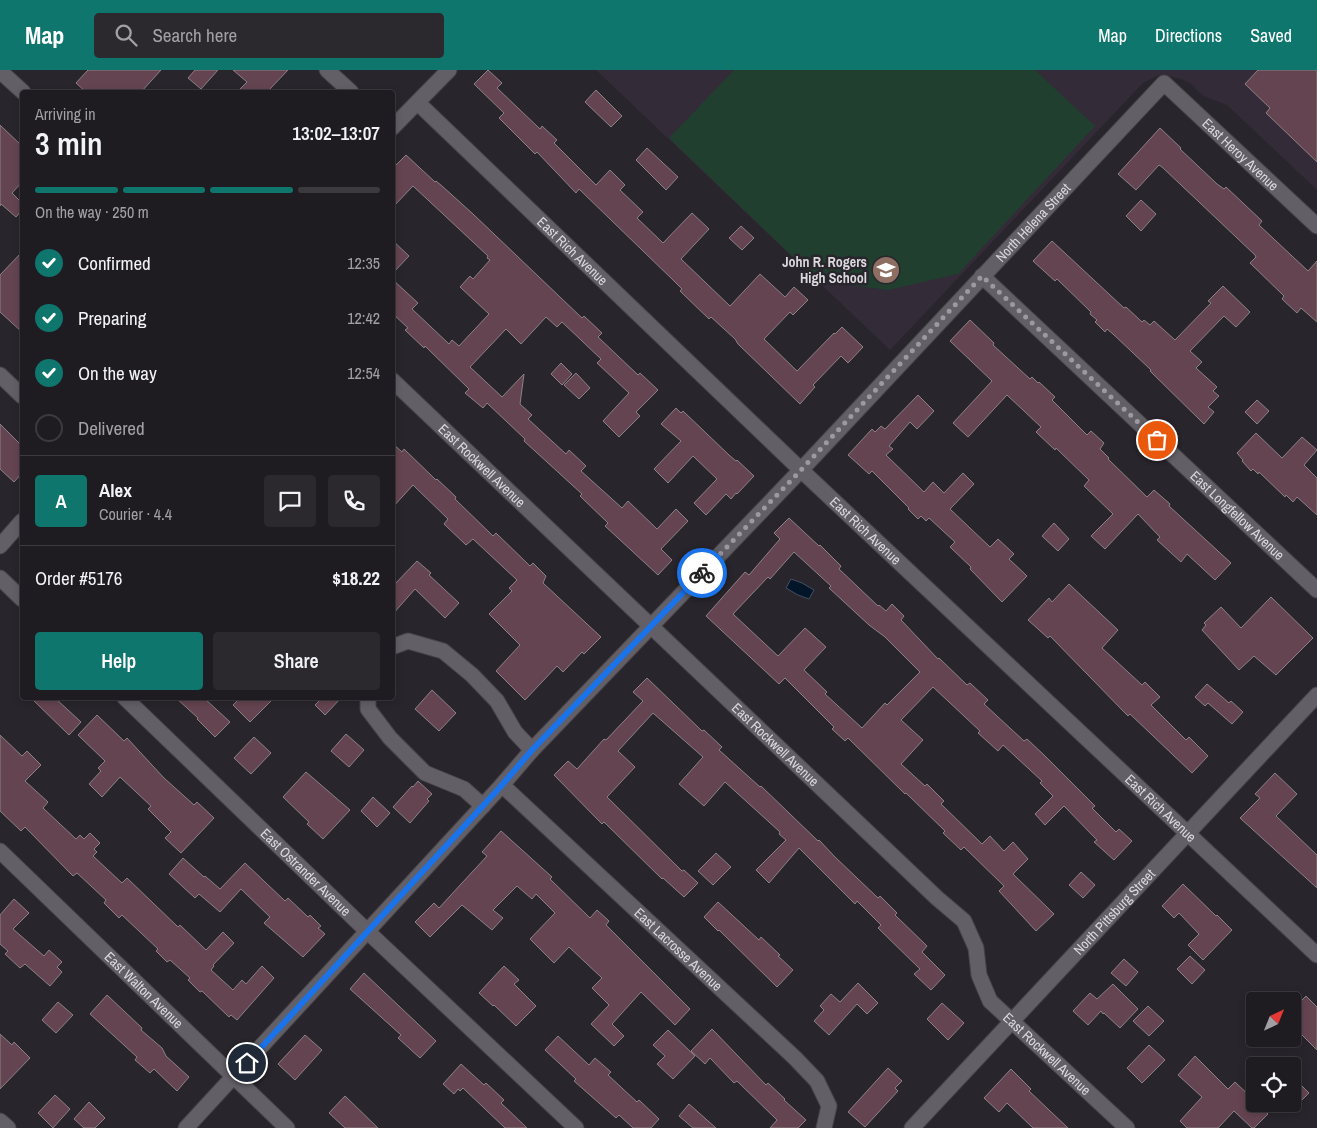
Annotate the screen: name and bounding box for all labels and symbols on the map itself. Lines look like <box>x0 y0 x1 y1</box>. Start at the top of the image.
street label: East Heroy Avenue <box>1198 114 1282 195</box>
street label: North Helena Street <box>992 179 1074 266</box>
street label: East Rich Avenue <box>533 213 612 289</box>
place label: John R. Rogers High School <box>782 253 867 287</box>
school or university icon: John R. Rogers High School <box>871 255 901 285</box>
pin <box>1136 419 1178 461</box>
street label: East Rockwell Avenue <box>435 420 529 511</box>
street label: East Longfellow Avenue <box>1187 467 1288 564</box>
street label: East Rich Avenue <box>826 493 905 568</box>
courier <box>677 548 727 598</box>
street label: East Rockwell Avenue <box>728 699 823 790</box>
street label: East Rich Avenue <box>1121 770 1200 846</box>
street label: East Ostrander Avenue <box>257 824 355 920</box>
street label: North Pittsburg Street <box>1070 865 1159 959</box>
street label: East Lacrosse Avenue <box>630 904 726 995</box>
street label: East Walton Avenue <box>101 948 187 1032</box>
north arrow <box>1246 992 1301 1048</box>
street label: East Rockwell Avenue <box>999 1009 1095 1099</box>
pin <box>226 1042 268 1084</box>

